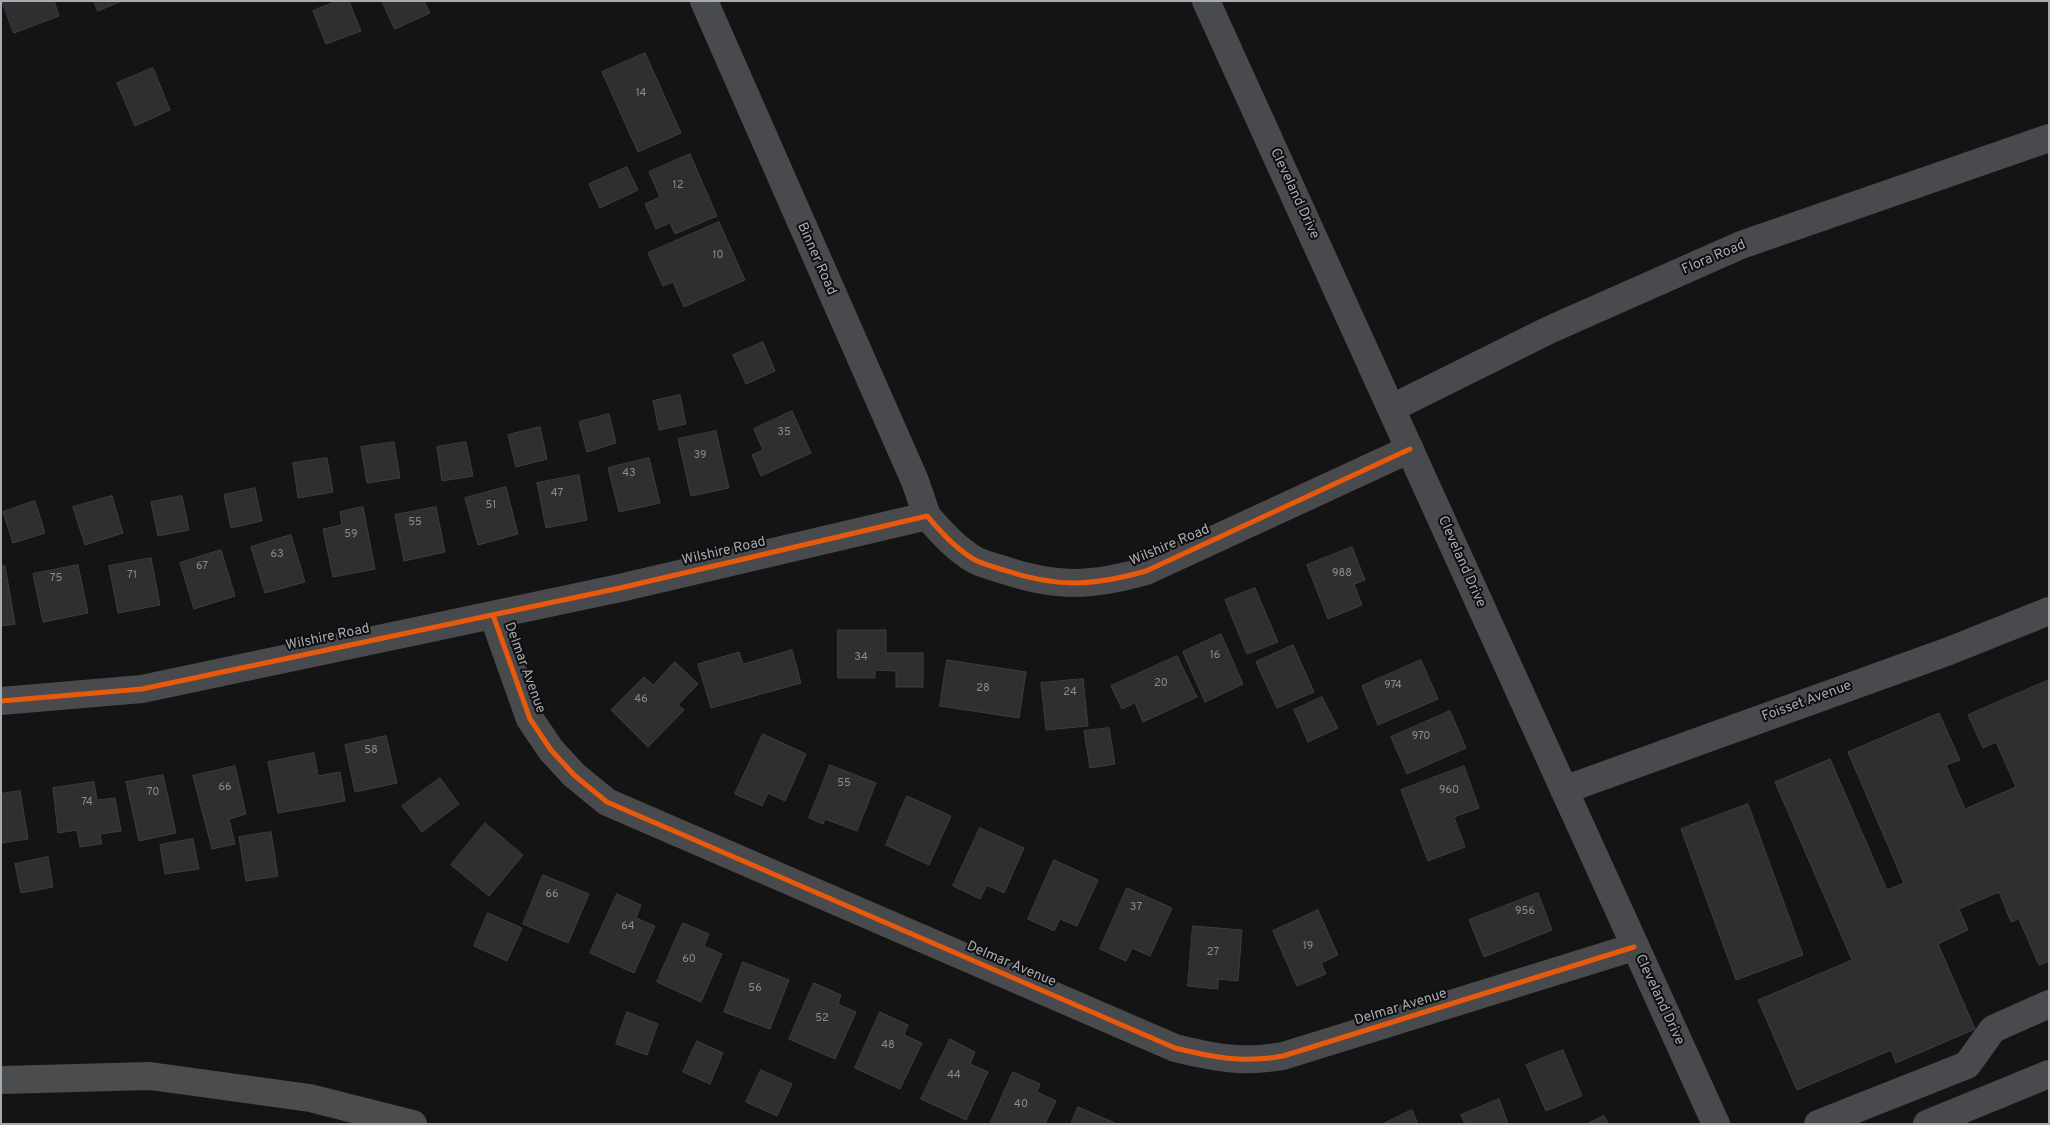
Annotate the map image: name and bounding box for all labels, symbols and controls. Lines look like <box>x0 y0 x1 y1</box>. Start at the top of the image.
house number: 14 <box>636 87 646 101</box>
street label: Cleveland Drive <box>1266 146 1322 242</box>
house number: 12 <box>673 179 683 193</box>
street label: Binner Road <box>793 220 839 298</box>
street label: Flora Road <box>1680 237 1748 279</box>
house number: 10 <box>712 249 724 263</box>
house number: 35 <box>777 426 791 440</box>
house number: 39 <box>694 449 706 463</box>
house number: 43 <box>622 467 636 481</box>
house number: 47 <box>551 487 563 501</box>
house number: 51 <box>486 499 496 513</box>
street label: Cleveland Drive <box>1433 514 1489 610</box>
house number: 55 <box>408 516 422 530</box>
street label: Wilshire Road <box>1127 522 1213 570</box>
house number: 59 <box>344 528 358 542</box>
street label: Wilshire Road <box>681 534 767 570</box>
house number: 63 <box>270 548 284 562</box>
house number: 67 <box>196 560 208 574</box>
house number: 988 <box>1332 567 1352 581</box>
house number: 71 <box>127 569 137 583</box>
house number: 75 <box>50 572 62 586</box>
street label: Delmar Avenue <box>500 620 548 716</box>
street label: Wilshire Road <box>285 621 371 655</box>
house number: 16 <box>1210 649 1220 663</box>
house number: 34 <box>854 651 868 665</box>
house number: 20 <box>1154 677 1168 691</box>
street label: Foisset Avenue <box>1760 678 1854 726</box>
house number: 974 <box>1384 679 1402 693</box>
house number: 28 <box>976 682 990 696</box>
house number: 24 <box>1063 686 1077 700</box>
house number: 46 <box>634 693 648 707</box>
house number: 970 <box>1412 730 1430 744</box>
house number: 58 <box>364 744 378 758</box>
house number: 55 <box>837 777 851 791</box>
house number: 66 <box>218 781 232 795</box>
house number: 960 <box>1439 784 1459 798</box>
house number: 70 <box>147 786 159 800</box>
house number: 74 <box>81 796 93 810</box>
house number: 66 <box>545 888 559 902</box>
house number: 37 <box>1130 901 1142 915</box>
house number: 956 <box>1515 905 1535 919</box>
house number: 64 <box>621 920 635 934</box>
street label: Delmar Avenue <box>964 939 1058 991</box>
house number: 19 <box>1303 940 1313 954</box>
house number: 27 <box>1207 946 1219 960</box>
street label: Cleveland Drive <box>1631 952 1687 1048</box>
house number: 60 <box>682 953 696 967</box>
house number: 56 <box>748 982 762 996</box>
street label: Delmar Avenue <box>1353 986 1449 1030</box>
house number: 52 <box>815 1012 829 1026</box>
house number: 48 <box>881 1039 895 1053</box>
house number: 44 <box>947 1069 961 1083</box>
house number: 40 <box>1014 1098 1028 1112</box>

